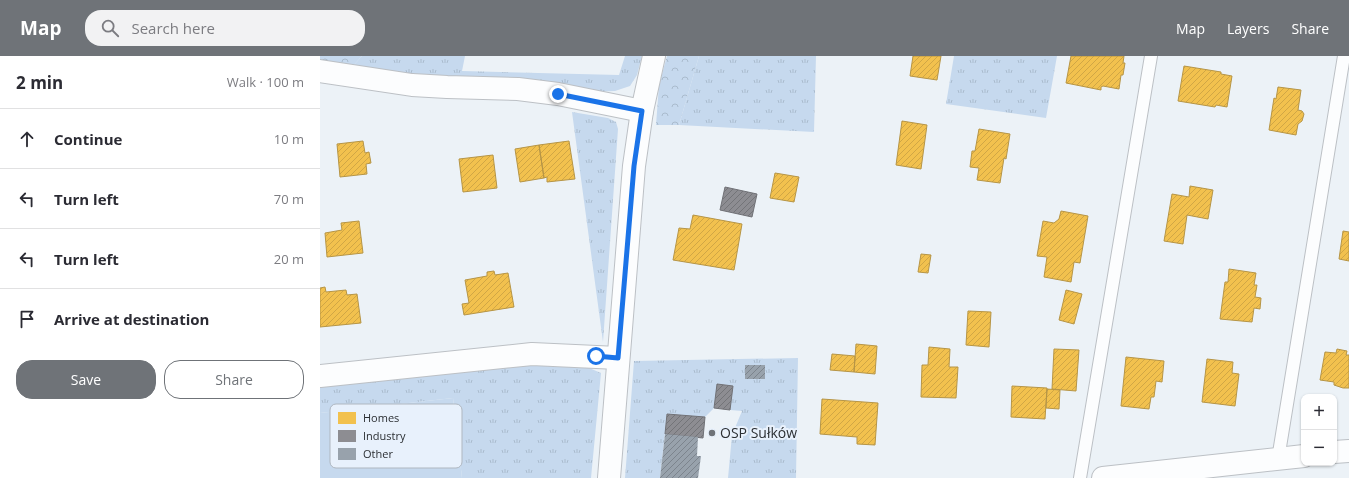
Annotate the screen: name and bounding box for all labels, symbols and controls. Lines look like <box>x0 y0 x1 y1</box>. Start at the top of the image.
search box <box>85 10 365 46</box>
text: Map <box>20 15 61 41</box>
icon: search <box>99 17 121 39</box>
text: Search here <box>131 18 215 38</box>
text: Map <box>1176 19 1205 38</box>
text: Layers <box>1227 19 1269 38</box>
text: Share <box>1291 19 1329 38</box>
text: 2 min <box>16 71 63 94</box>
text: Walk · 100 m <box>227 73 304 91</box>
route end <box>549 85 567 103</box>
icon: ahead <box>16 128 38 150</box>
text: Continue <box>54 129 122 149</box>
text: 10 m <box>274 130 304 148</box>
icon: left <box>16 188 38 210</box>
text: Turn left <box>54 189 119 209</box>
text: 70 m <box>274 190 304 208</box>
icon: left <box>16 248 38 270</box>
text: Turn left <box>54 249 119 269</box>
text: 20 m <box>274 250 304 268</box>
icon: arrive <box>16 308 38 330</box>
text: Arrive at destination <box>54 309 209 329</box>
route start <box>587 347 605 365</box>
button: Save <box>16 360 156 399</box>
button: Share <box>164 360 304 399</box>
map controls <box>1301 394 1337 466</box>
button: + <box>1301 394 1337 430</box>
legend <box>330 404 462 468</box>
text: Homes <box>363 410 399 425</box>
place label: OSP Sułków <box>720 423 797 442</box>
text: Industry <box>363 428 406 443</box>
marker: OSP Sułków <box>707 428 717 438</box>
button: − <box>1301 430 1337 466</box>
text: Other <box>363 446 393 461</box>

